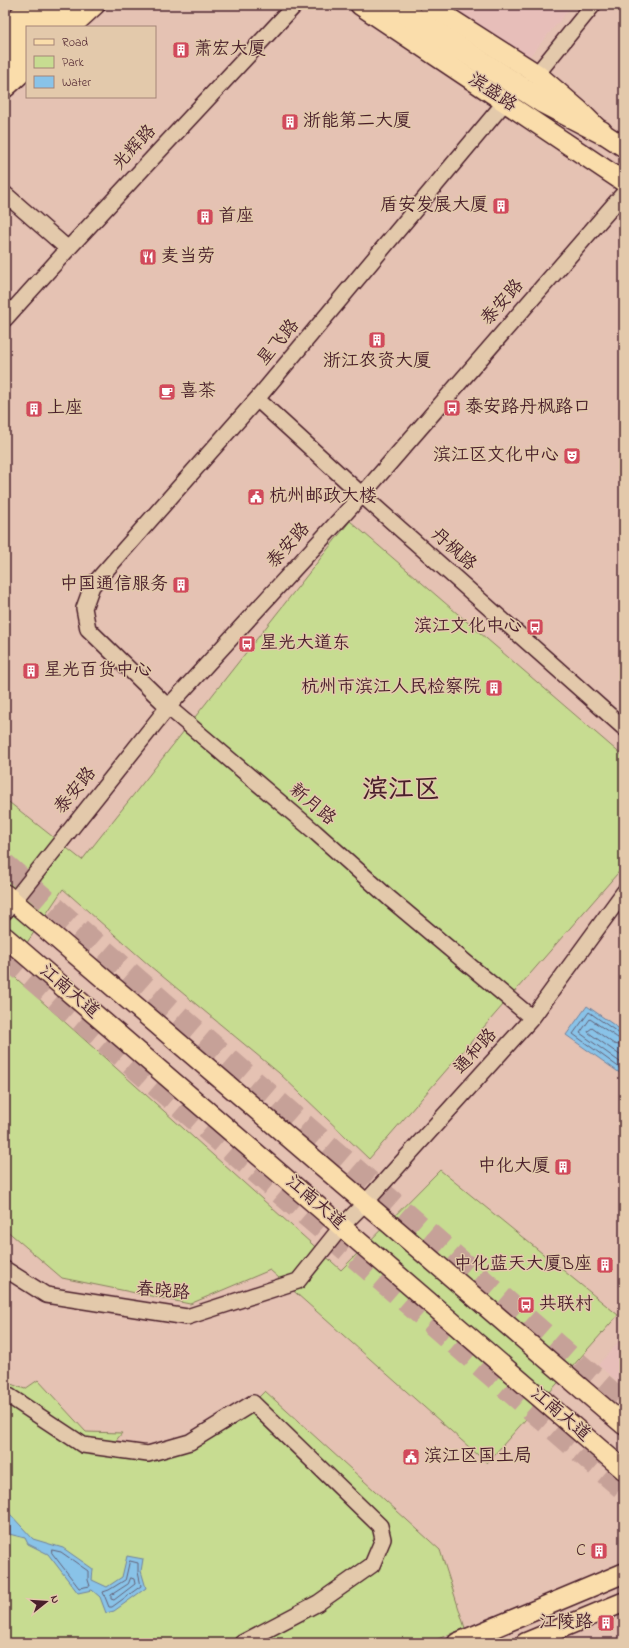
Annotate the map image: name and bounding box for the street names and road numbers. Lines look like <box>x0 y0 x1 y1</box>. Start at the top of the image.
street label: 滨盛路 <box>462 67 522 119</box>
street label: 光辉路 <box>107 119 163 177</box>
street label: 泰安路 <box>475 274 531 332</box>
street label: 星飞路 <box>252 314 306 372</box>
street label: 泰安路 <box>261 517 317 575</box>
street label: 丹枫路 <box>424 522 482 578</box>
street label: 泰安路 <box>49 762 103 820</box>
street label: 新月路 <box>283 778 341 832</box>
street label: 江南大道 <box>33 959 105 1025</box>
street label: 通和路 <box>448 1023 504 1081</box>
street label: 江南大道 <box>279 1170 351 1236</box>
street label: 春晓路 <box>135 1277 191 1307</box>
street label: 江南大道 <box>524 1382 596 1448</box>

